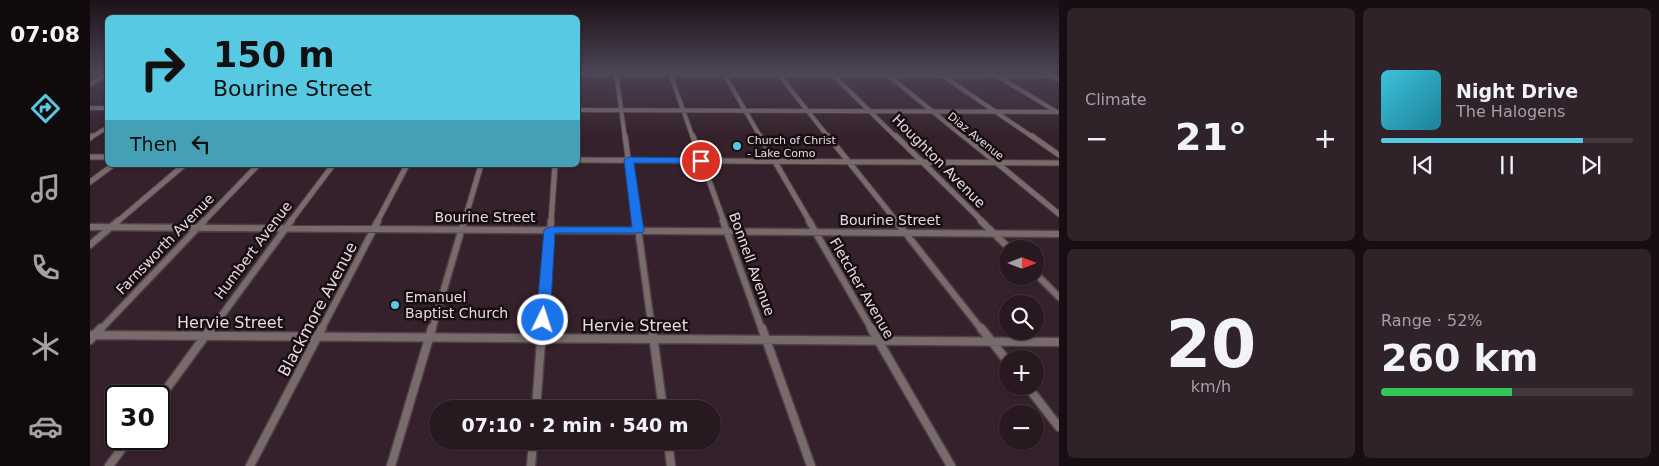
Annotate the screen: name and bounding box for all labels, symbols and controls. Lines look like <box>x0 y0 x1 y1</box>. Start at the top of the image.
text: 07:08 <box>10 22 80 47</box>
icon: right <box>130 35 195 100</box>
text: 150 m <box>213 35 335 75</box>
text: Bourine Street <box>213 76 372 101</box>
text: Night Drive <box>1456 80 1578 102</box>
text: Climate <box>1085 90 1147 109</box>
icon: directions <box>28 91 63 126</box>
text: The Halogens <box>1456 102 1565 121</box>
street label: Diaz Avenue <box>945 110 1007 163</box>
street label: Houghton Avenue <box>889 111 989 211</box>
text: 21° <box>1175 115 1247 159</box>
text: − <box>1085 122 1108 155</box>
text: + <box>1314 122 1337 155</box>
icon: left <box>187 130 215 158</box>
text: Then <box>130 133 177 155</box>
place label: Church of Christ - Lake Como <box>747 134 836 160</box>
pin <box>680 140 722 182</box>
marker: Church of Christ - Lake Como <box>731 140 743 152</box>
icon: arrive <box>687 147 715 175</box>
icon: previous <box>1409 151 1437 179</box>
icon: pause <box>1493 151 1521 179</box>
icon: next <box>1577 151 1605 179</box>
icon: music <box>28 171 63 206</box>
street label: Farnsworth Avenue <box>113 190 217 298</box>
street label: Humbert Avenue <box>211 198 295 302</box>
street label: Bourine Street <box>434 209 536 225</box>
street label: Bonnell Avenue <box>726 210 778 318</box>
street label: Bourine Street <box>839 212 941 228</box>
street label: Fletcher Avenue <box>827 235 897 341</box>
street label: Blackmore Avenue <box>274 239 361 380</box>
north arrow <box>999 240 1044 285</box>
map controls <box>999 240 1044 450</box>
icon: phone <box>28 250 63 285</box>
place label: Emanuel Baptist Church <box>405 289 508 321</box>
position arrow <box>516 293 568 345</box>
button: search <box>999 295 1044 340</box>
marker: Emanuel Baptist Church <box>389 299 401 311</box>
text: 20 <box>1166 307 1256 382</box>
text: Range · 52% <box>1381 311 1483 330</box>
street label: Hervie Street <box>177 313 283 332</box>
street label: Hervie Street <box>582 316 688 335</box>
icon: climate <box>28 329 63 364</box>
text: 260 km <box>1381 336 1538 380</box>
button: + <box>999 350 1044 395</box>
text: km/h <box>1191 377 1231 396</box>
speed limit sign: 30 <box>105 385 170 450</box>
button: − <box>999 405 1044 450</box>
icon: car <box>28 409 63 444</box>
text: 07:10 · 2 min · 540 m <box>461 414 689 436</box>

